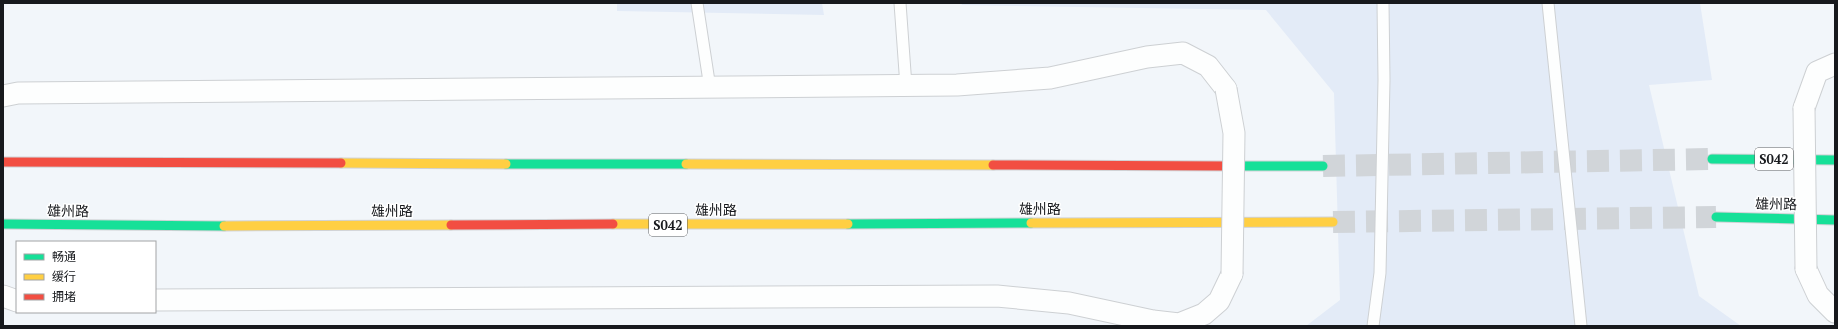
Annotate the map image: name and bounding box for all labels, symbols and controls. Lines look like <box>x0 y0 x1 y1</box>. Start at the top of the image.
road number: S042 <box>1755 148 1793 170</box>
street label: 雄州路 <box>1755 194 1797 213</box>
street label: 雄州路 <box>1019 199 1061 218</box>
street label: 雄州路 <box>695 200 737 219</box>
street label: 雄州路 <box>47 201 89 220</box>
street label: 雄州路 <box>371 201 413 220</box>
road number: S042 <box>649 214 687 236</box>
legend <box>16 241 156 313</box>
text: 畅通 <box>52 249 76 264</box>
text: 缓行 <box>52 269 76 284</box>
text: 拥堵 <box>52 289 76 304</box>

